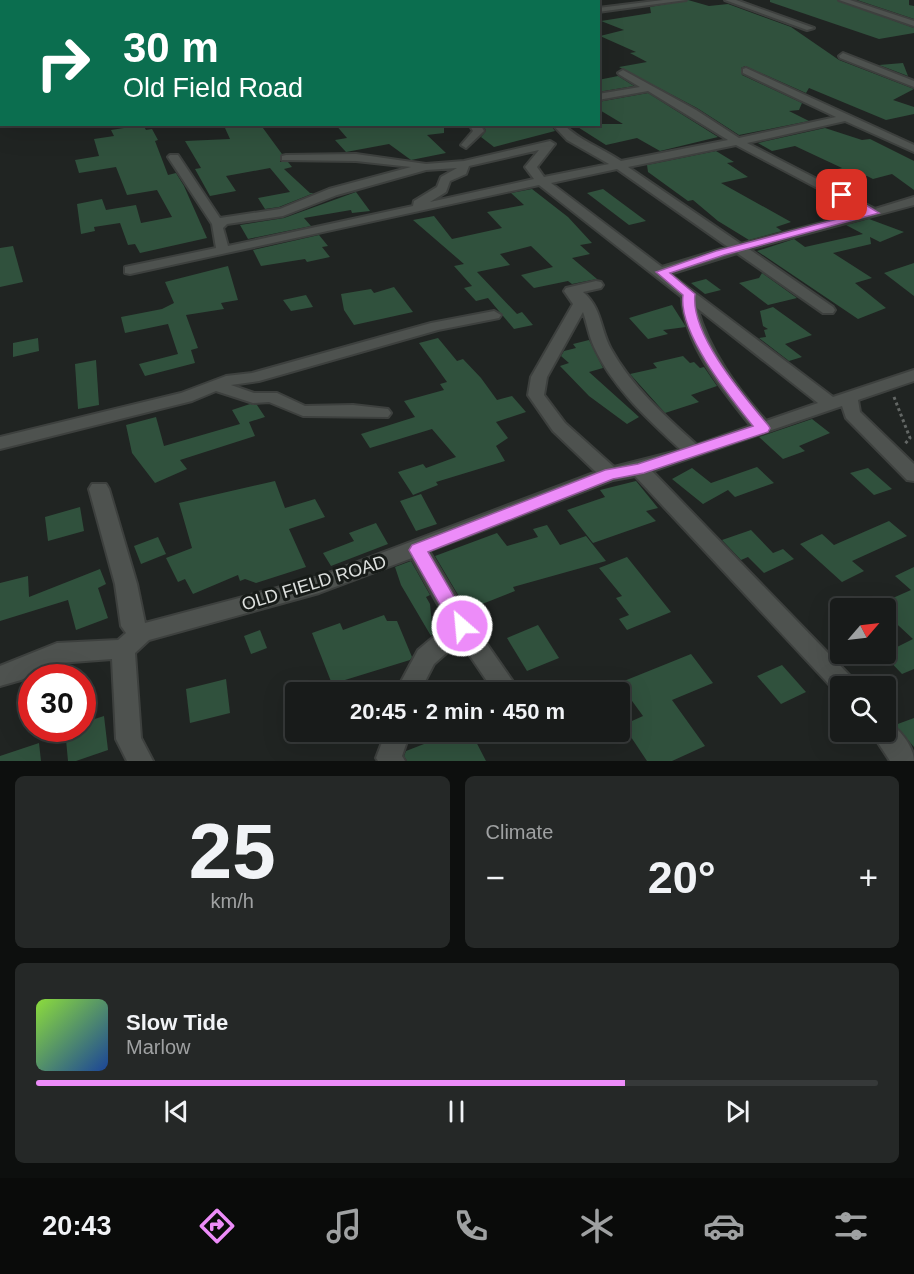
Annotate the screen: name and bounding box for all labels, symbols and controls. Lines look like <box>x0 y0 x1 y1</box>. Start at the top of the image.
icon: right <box>24 24 102 102</box>
text: 30 m <box>123 24 219 71</box>
text: Old Field Road <box>123 73 303 103</box>
pin <box>816 169 867 220</box>
icon: arrive <box>825 178 858 211</box>
street label: OLD FIELD ROAD <box>239 552 389 614</box>
position arrow <box>430 594 494 658</box>
north arrow <box>830 598 896 664</box>
map controls <box>830 598 896 742</box>
speed limit sign: 30 <box>18 664 96 742</box>
button: search <box>830 676 896 742</box>
text: 20:45 · 2 min · 450 m <box>350 699 565 724</box>
text: 25 <box>189 807 276 895</box>
text: Climate <box>486 821 553 843</box>
text: 20° <box>648 852 716 903</box>
text: − <box>486 859 505 896</box>
text: + <box>859 859 878 896</box>
text: km/h <box>211 890 254 912</box>
text: Slow Tide <box>126 1010 228 1035</box>
text: Marlow <box>126 1036 190 1058</box>
icon: previous <box>160 1095 193 1128</box>
icon: pause <box>440 1095 473 1128</box>
icon: next <box>721 1095 754 1128</box>
icon: directions <box>196 1205 238 1247</box>
icon: music <box>323 1205 365 1247</box>
icon: phone <box>450 1205 492 1247</box>
icon: climate <box>576 1205 618 1247</box>
icon: car <box>703 1205 745 1247</box>
icon: filters <box>830 1205 872 1247</box>
text: 20:43 <box>42 1211 111 1241</box>

